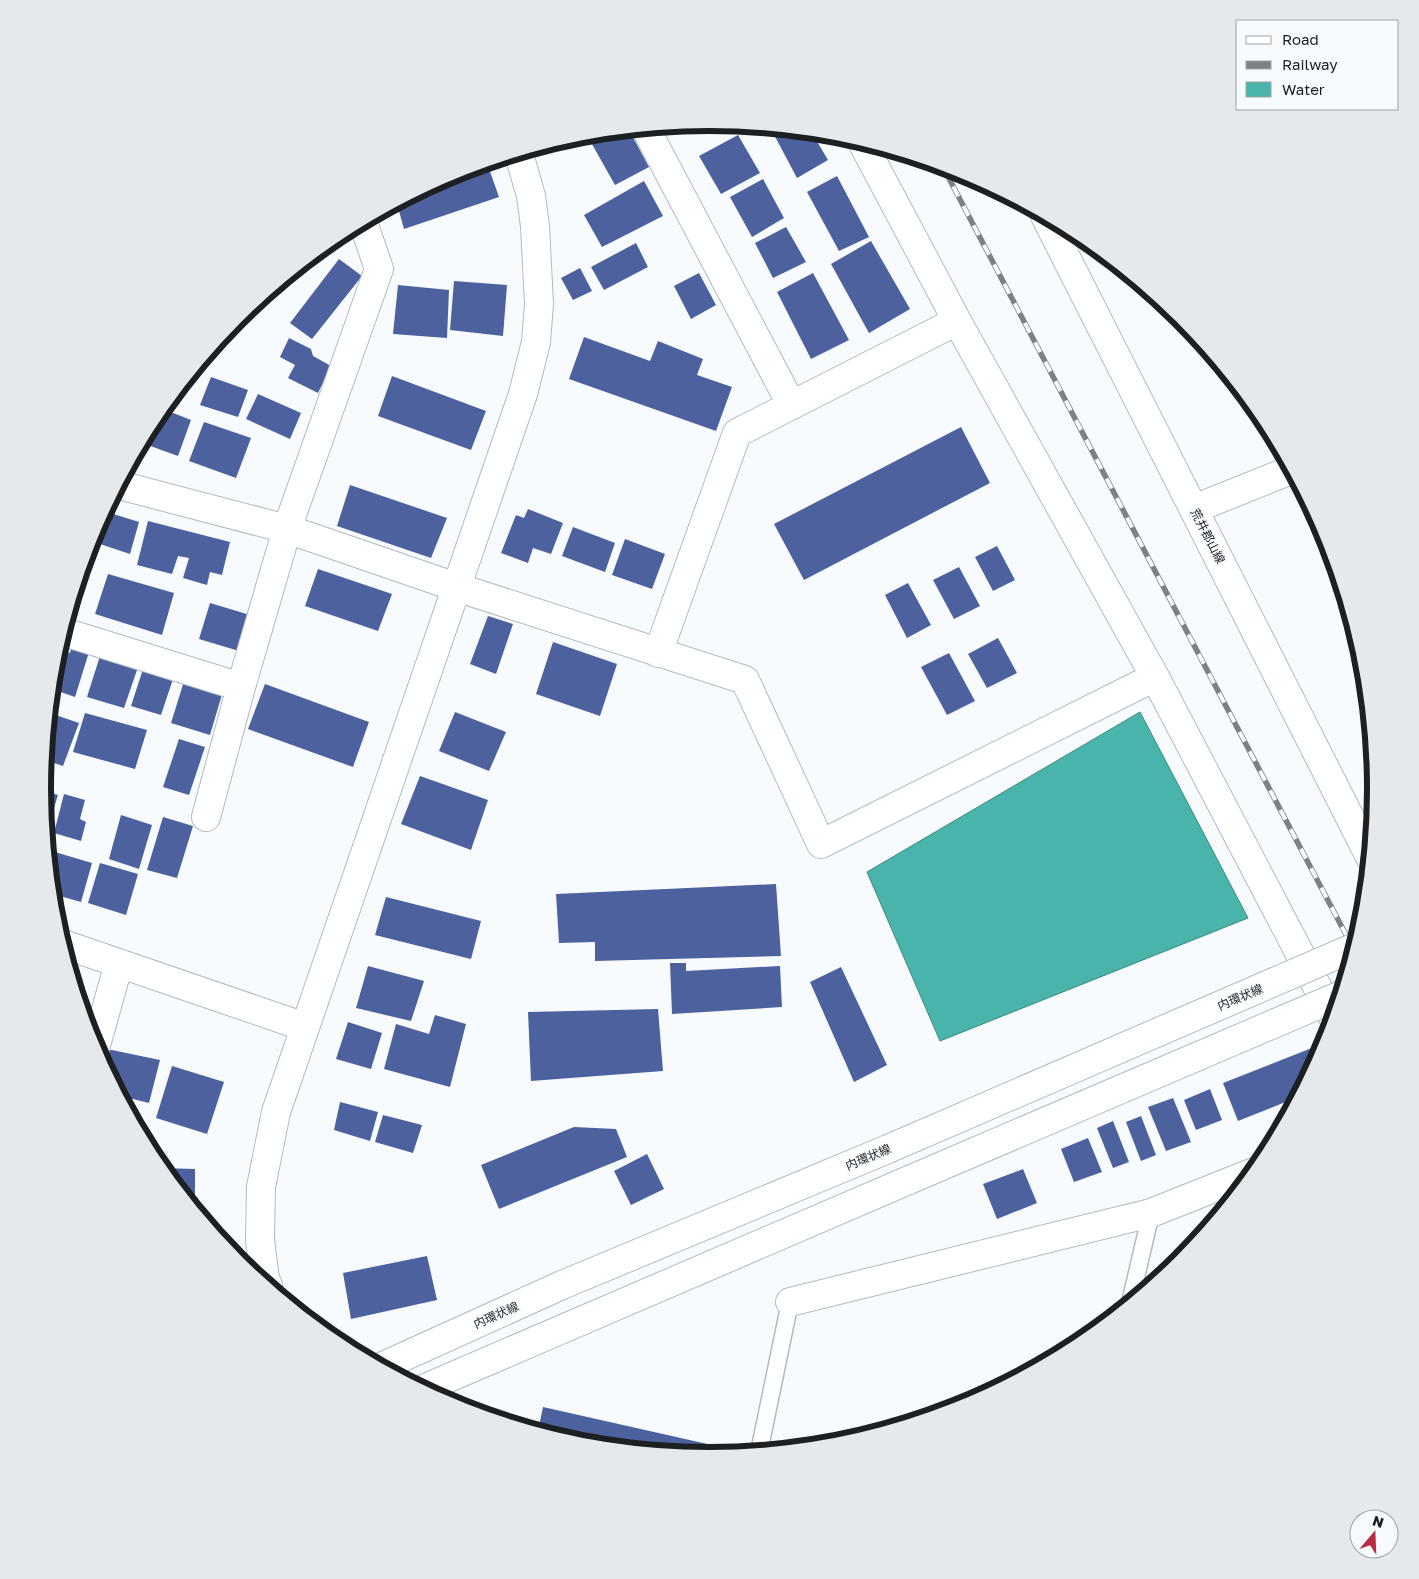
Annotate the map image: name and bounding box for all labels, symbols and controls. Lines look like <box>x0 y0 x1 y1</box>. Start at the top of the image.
legend <box>1236 20 1399 110</box>
text: Road <box>1282 30 1319 48</box>
text: Railway <box>1282 55 1338 73</box>
text: Water <box>1282 80 1325 98</box>
street label: 荒井郡山線 <box>1188 506 1228 566</box>
street label: 内環状線 <box>1215 981 1265 1013</box>
street label: 内環状線 <box>843 1141 893 1173</box>
street label: 内環状線 <box>471 1298 521 1332</box>
north arrow <box>1349 1509 1399 1559</box>
text: N <box>1371 1511 1386 1531</box>

